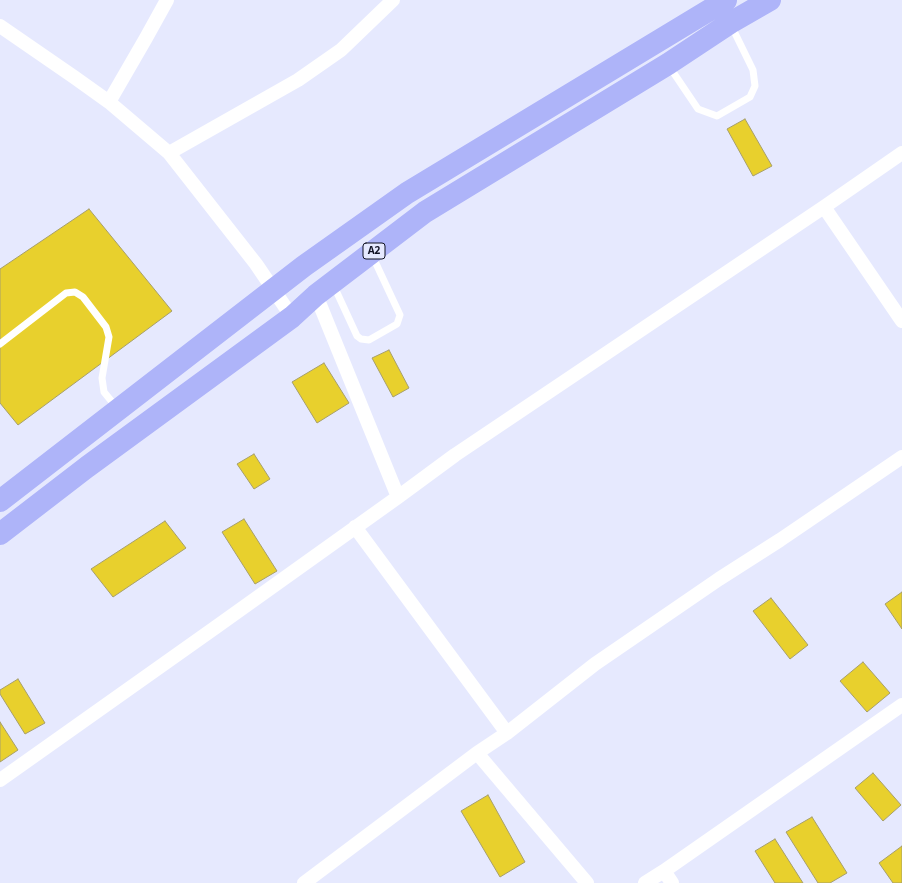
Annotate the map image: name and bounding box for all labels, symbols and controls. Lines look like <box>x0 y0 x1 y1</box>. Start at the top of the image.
road number: A2 <box>363 243 385 259</box>

